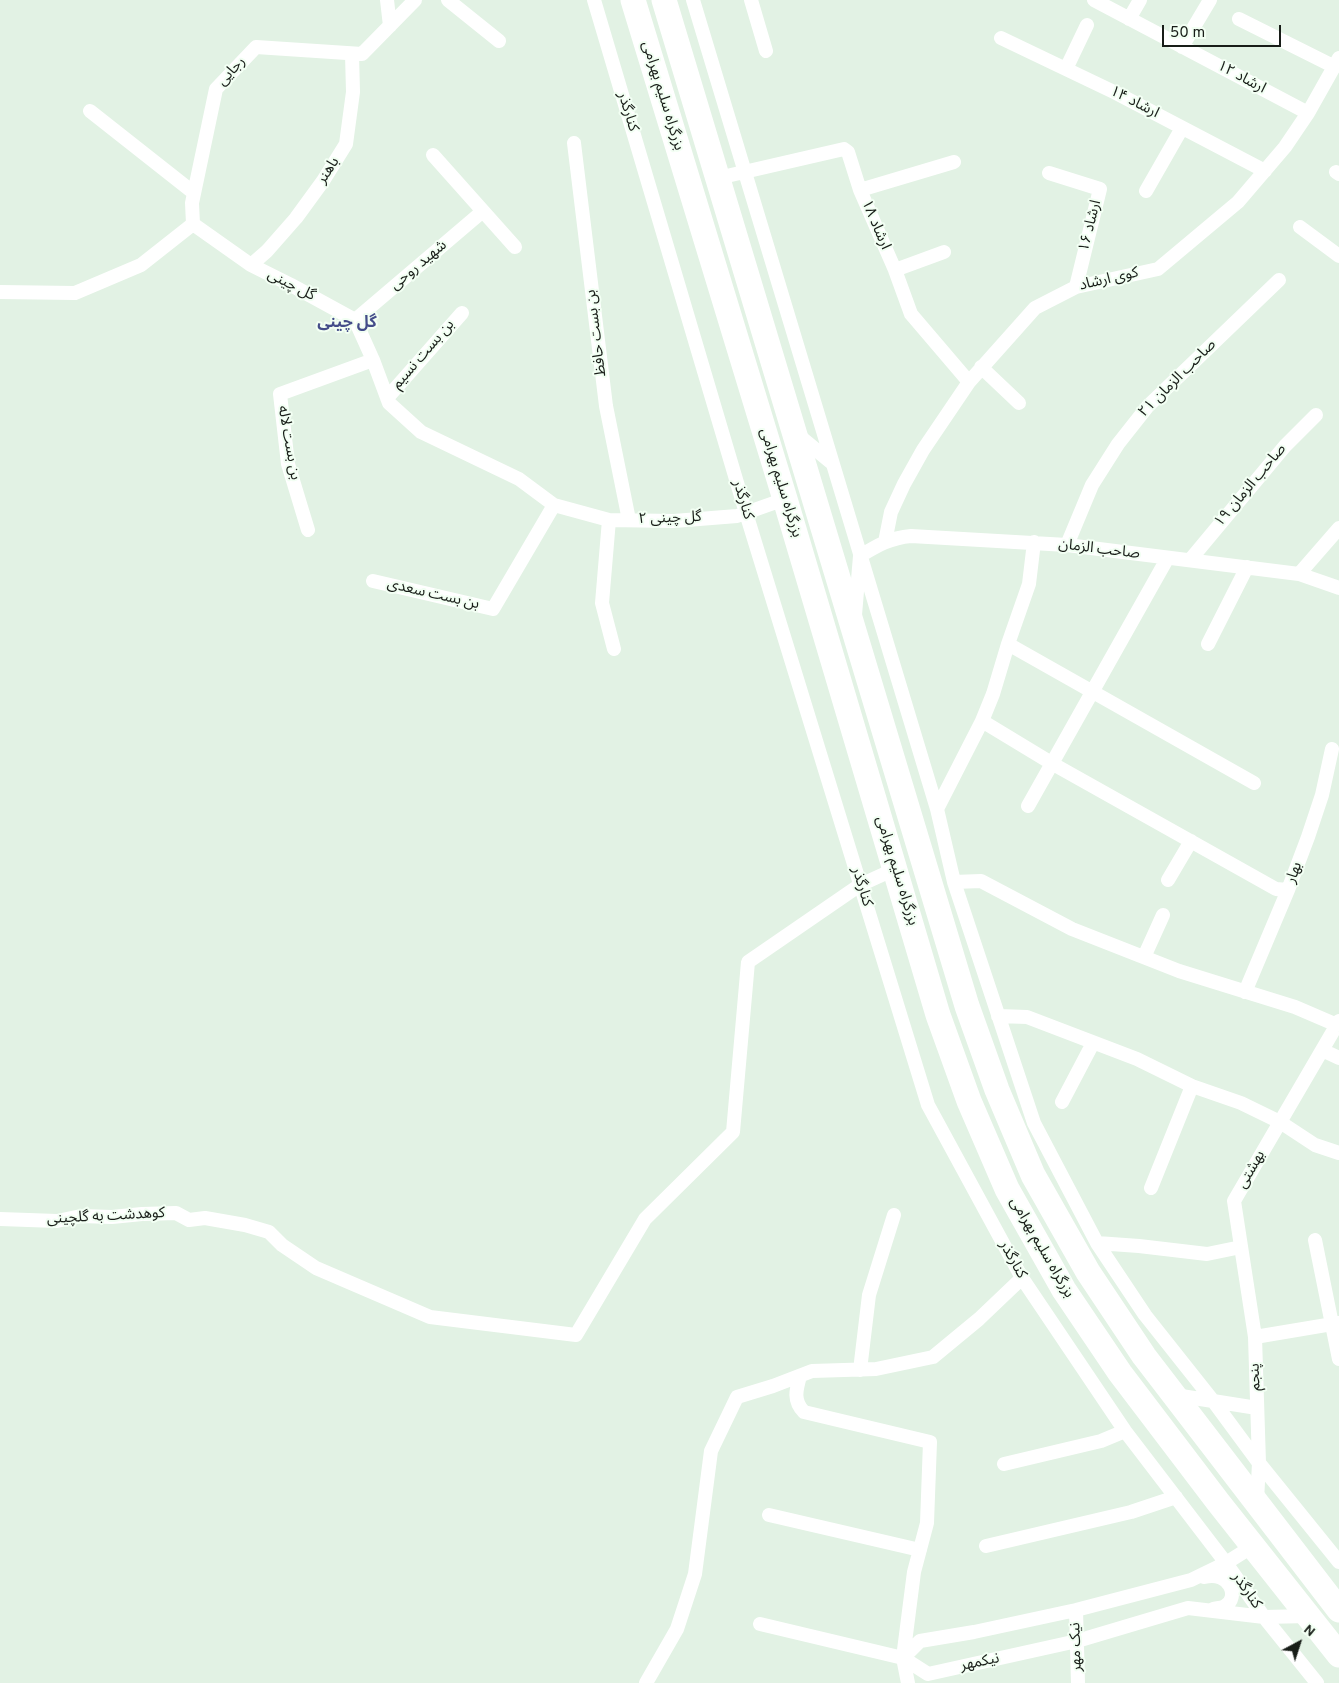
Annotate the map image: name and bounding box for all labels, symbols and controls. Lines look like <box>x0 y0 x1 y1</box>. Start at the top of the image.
scale bar <box>1164 15 1283 47</box>
text: 50 m <box>1170 24 1205 43</box>
street label: بزرگراه سلیم بهرامی <box>637 39 687 153</box>
street label: رجایی <box>214 54 250 90</box>
street label: ارشاد ۱۲ <box>1214 58 1268 98</box>
street label: ارشاد ۱۴ <box>1106 83 1162 123</box>
street label: کنارگذر <box>613 90 641 134</box>
street label: باهنر <box>314 154 344 188</box>
street label: ارشاد ۱۸ <box>856 197 894 253</box>
street label: ارشاد ۱۶ <box>1076 198 1106 254</box>
street label: شهید روحی <box>387 237 451 295</box>
street label: کوی ارشاد <box>1078 264 1140 296</box>
street label: گل چینی <box>264 266 318 306</box>
street label: بن بست حافظ <box>583 288 611 378</box>
district label: گل چینی <box>317 314 377 334</box>
street label: بن بست نسیم <box>389 317 459 393</box>
street label: صاحب الزمان ۲۱ <box>1135 336 1221 422</box>
street label: بن بست لاله <box>273 404 303 482</box>
street label: بزرگراه سلیم بهرامی <box>755 426 805 540</box>
street label: صاحب الزمان ۱۹ <box>1211 441 1291 531</box>
street label: کنارگذر <box>728 478 756 522</box>
street label: گل چینی ۲ <box>638 509 702 529</box>
street label: صاحب الزمان <box>1057 536 1141 564</box>
street label: بن بست سعدی <box>385 576 481 614</box>
street label: بزرگراه سلیم بهرامی <box>871 814 921 928</box>
street label: بهار <box>1283 860 1307 886</box>
street label: کنارگذر <box>847 865 875 909</box>
street label: بهشتی <box>1234 1148 1270 1192</box>
street label: بزرگراه سلیم بهرامی <box>1005 1194 1077 1302</box>
street label: کوهدشت به گلچینی <box>46 1205 166 1229</box>
street label: کنارگذر <box>994 1238 1030 1282</box>
street label: پنجم <box>1247 1363 1265 1391</box>
street label: کنارگذر <box>1227 1569 1265 1613</box>
north arrow <box>1274 1618 1324 1668</box>
text: N <box>1300 1621 1318 1641</box>
street label: نیک مهر <box>1067 1622 1087 1672</box>
street label: نیکمهر <box>959 1650 1001 1676</box>

